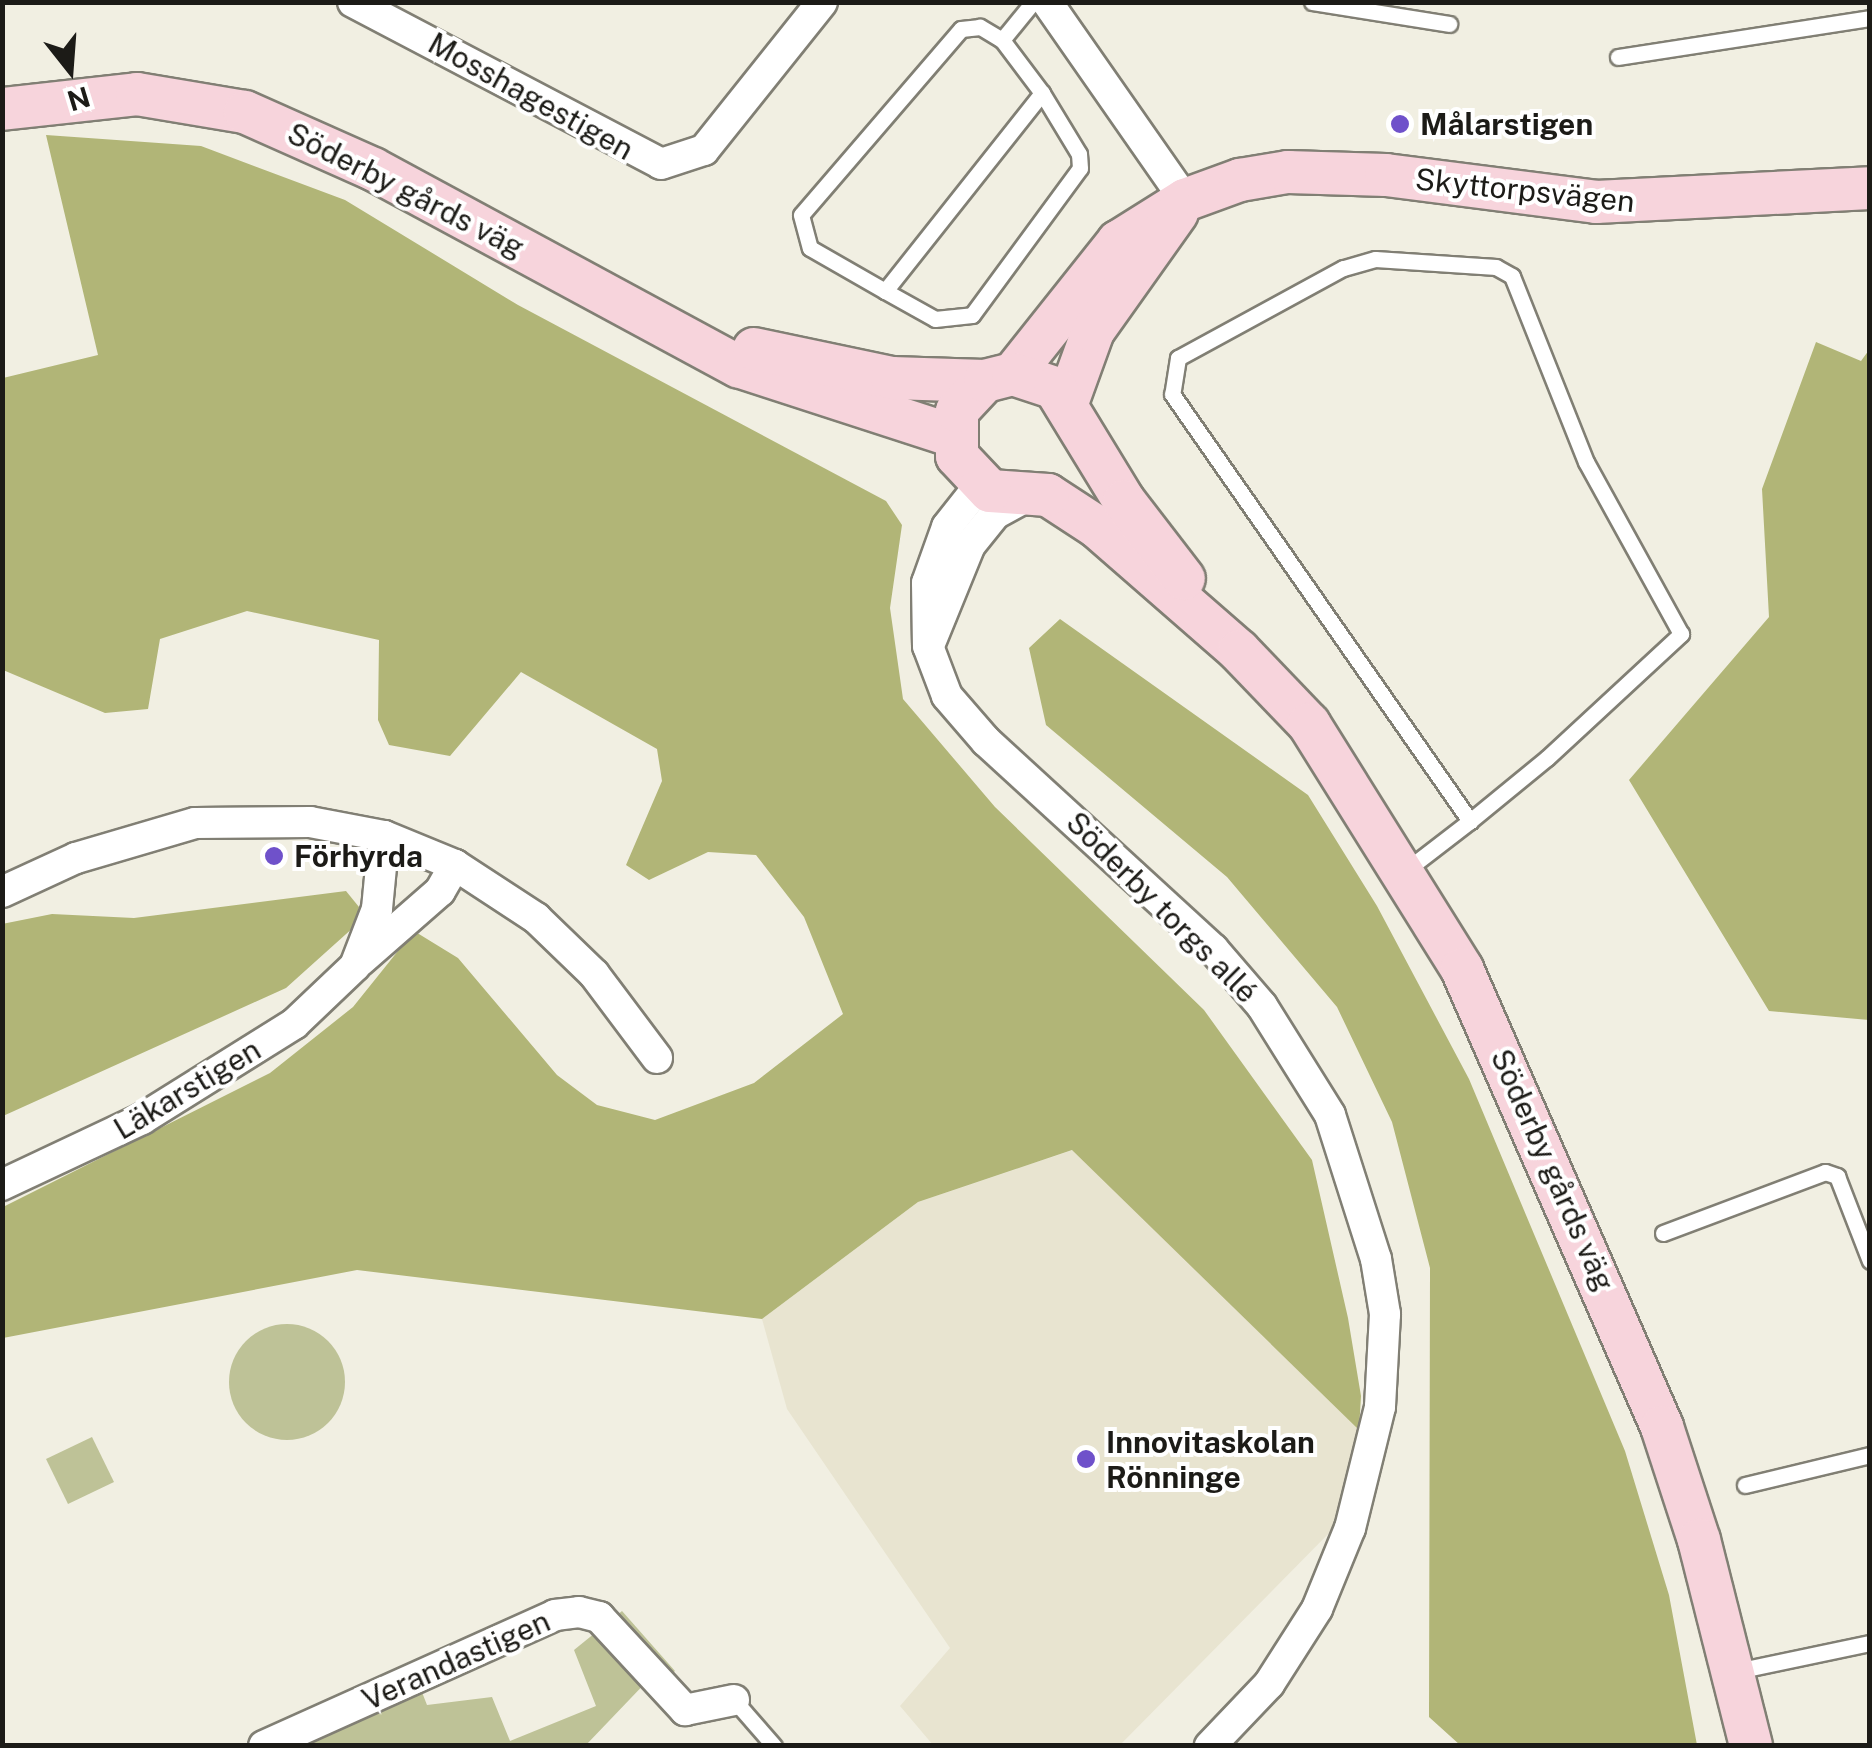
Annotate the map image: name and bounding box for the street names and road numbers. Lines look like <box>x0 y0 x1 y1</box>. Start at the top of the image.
street label: Mosshagestigen <box>422 25 640 167</box>
street label: Söderby gårds väg <box>281 115 531 265</box>
street label: Skyttorpsvägen <box>1414 161 1636 219</box>
street label: Söderby torgs allé <box>1059 804 1265 1010</box>
street label: Läkarstigen <box>107 1031 267 1147</box>
street label: Söderby gårds väg <box>1483 1043 1623 1297</box>
street label: Verandastigen <box>357 1603 555 1717</box>

